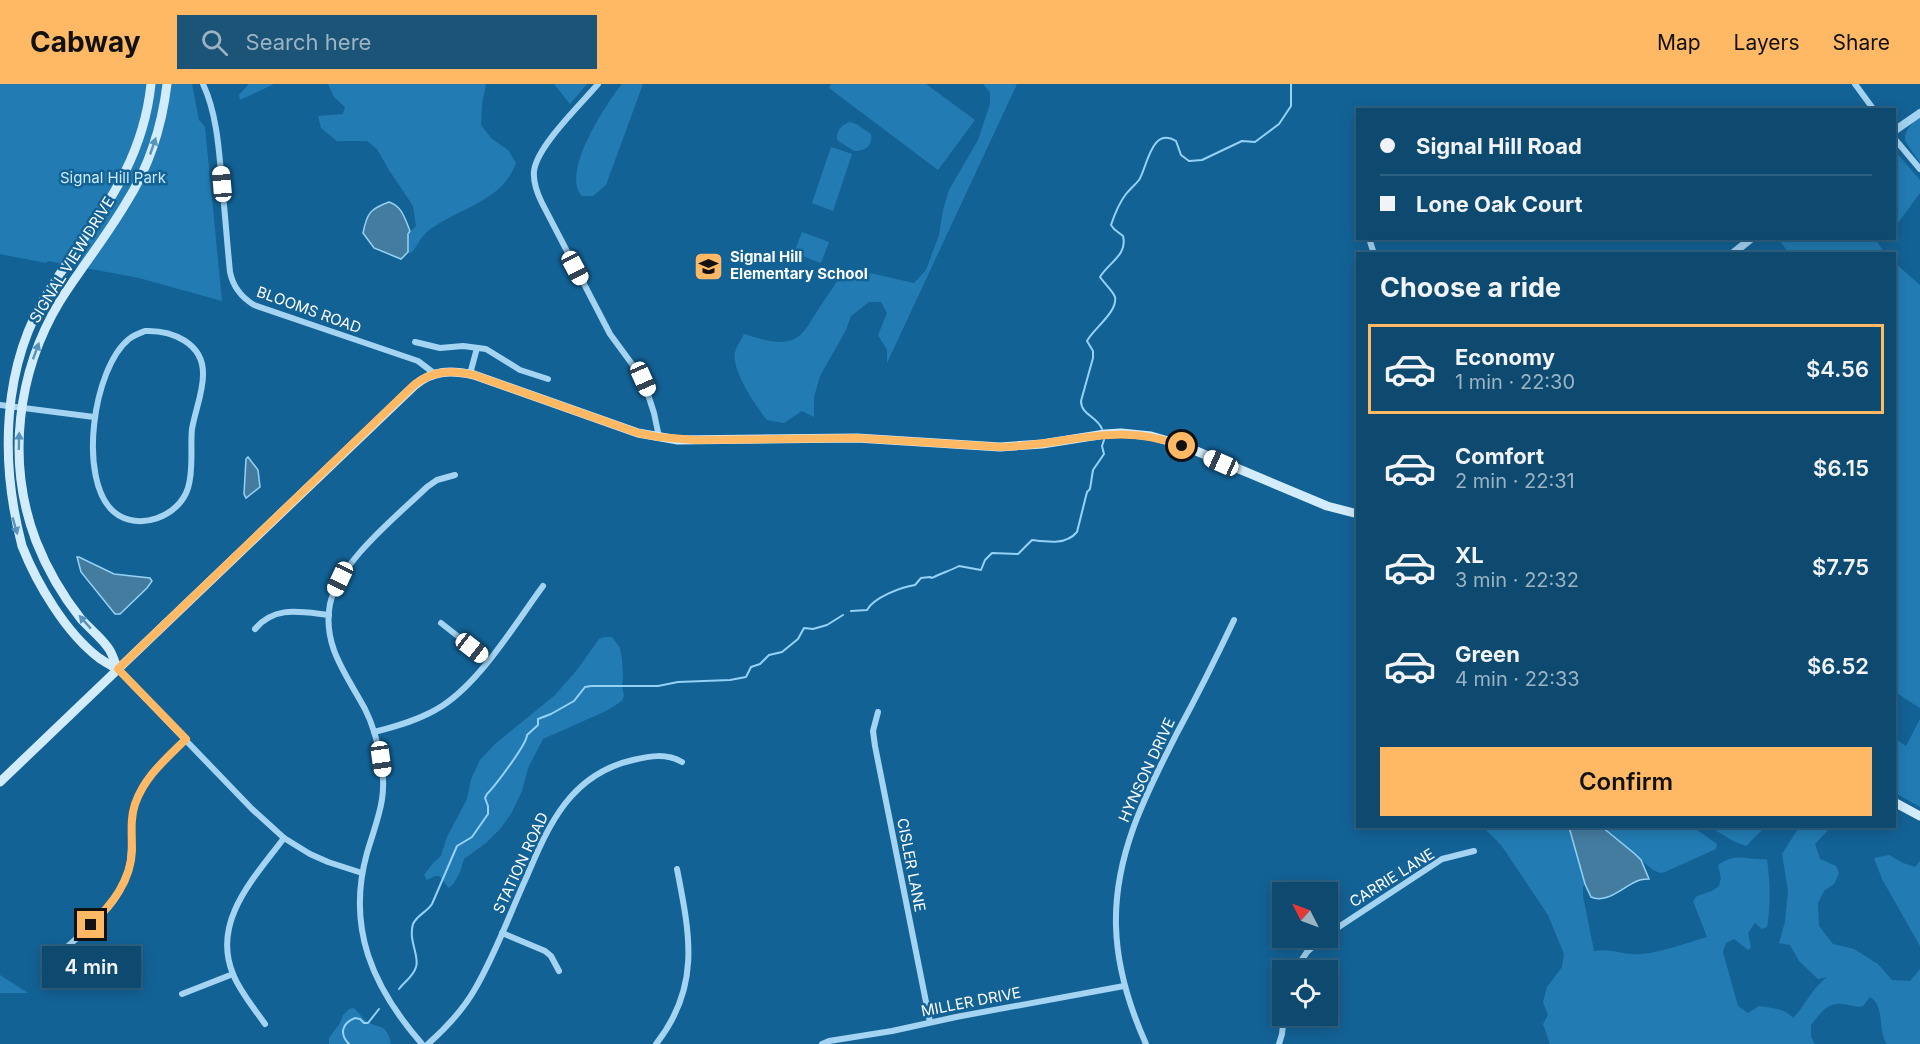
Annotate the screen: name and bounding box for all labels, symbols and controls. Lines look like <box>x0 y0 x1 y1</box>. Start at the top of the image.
search box <box>177 15 597 69</box>
text: Cabway <box>30 25 141 59</box>
icon: search <box>198 26 231 59</box>
text: Search here <box>246 29 371 55</box>
text: Map <box>1657 30 1701 55</box>
text: Layers <box>1734 30 1800 55</box>
text: Share <box>1833 30 1890 55</box>
text: Signal Hill Road <box>1416 133 1582 159</box>
one-way arrow <box>148 137 158 155</box>
car <box>211 165 233 203</box>
park label: Signal Hill Park <box>60 168 167 187</box>
text: Lone Oak Court <box>1416 191 1583 217</box>
street label: SIGNAL VIEW DRIVE <box>25 193 118 326</box>
place label: Signal Hill Elementary School <box>730 247 868 283</box>
car <box>559 248 591 288</box>
school or university icon: Signal Hill Elementary School <box>693 250 725 282</box>
text: Choose a ride <box>1380 271 1561 304</box>
street label: BLOOMS ROAD <box>254 282 364 337</box>
one-way arrow <box>32 342 41 360</box>
icon: car <box>1383 342 1437 396</box>
text: Economy <box>1455 344 1555 370</box>
text: $4.56 <box>1806 356 1869 382</box>
car <box>627 359 659 399</box>
text: 1 min · 22:30 <box>1455 370 1575 394</box>
one-way arrow <box>15 431 24 450</box>
route start <box>1168 432 1195 459</box>
icon: car <box>1383 441 1437 495</box>
text: Comfort <box>1455 443 1544 469</box>
car <box>1201 447 1241 479</box>
text: $6.15 <box>1813 455 1869 481</box>
text: 2 min · 22:31 <box>1455 469 1575 493</box>
one-way arrow <box>11 517 21 535</box>
icon: car <box>1383 540 1437 594</box>
text: XL <box>1455 542 1484 568</box>
text: $7.75 <box>1812 554 1869 580</box>
car <box>324 559 356 599</box>
text: 3 min · 22:32 <box>1455 568 1579 592</box>
one-way arrow <box>78 615 92 630</box>
car <box>452 630 492 666</box>
icon: car <box>1383 639 1437 693</box>
text: Green <box>1455 641 1520 667</box>
text: $6.52 <box>1807 653 1869 679</box>
text: 4 min · 22:33 <box>1455 667 1580 691</box>
street label: HYNSON DRIVE <box>1114 715 1179 825</box>
car <box>370 740 392 778</box>
button: Confirm <box>1380 747 1872 816</box>
street label: STATION ROAD <box>489 809 552 916</box>
street label: CISLER LANE <box>893 816 930 913</box>
street label: CARRIE LANE <box>1346 844 1438 911</box>
north arrow <box>1272 882 1338 948</box>
map controls <box>1272 882 1338 1026</box>
route end <box>77 911 104 938</box>
callout: 4 min <box>42 946 140 988</box>
text: 4 min <box>65 955 118 979</box>
button: locate <box>1272 960 1338 1026</box>
street label: MILLER DRIVE <box>919 983 1022 1021</box>

